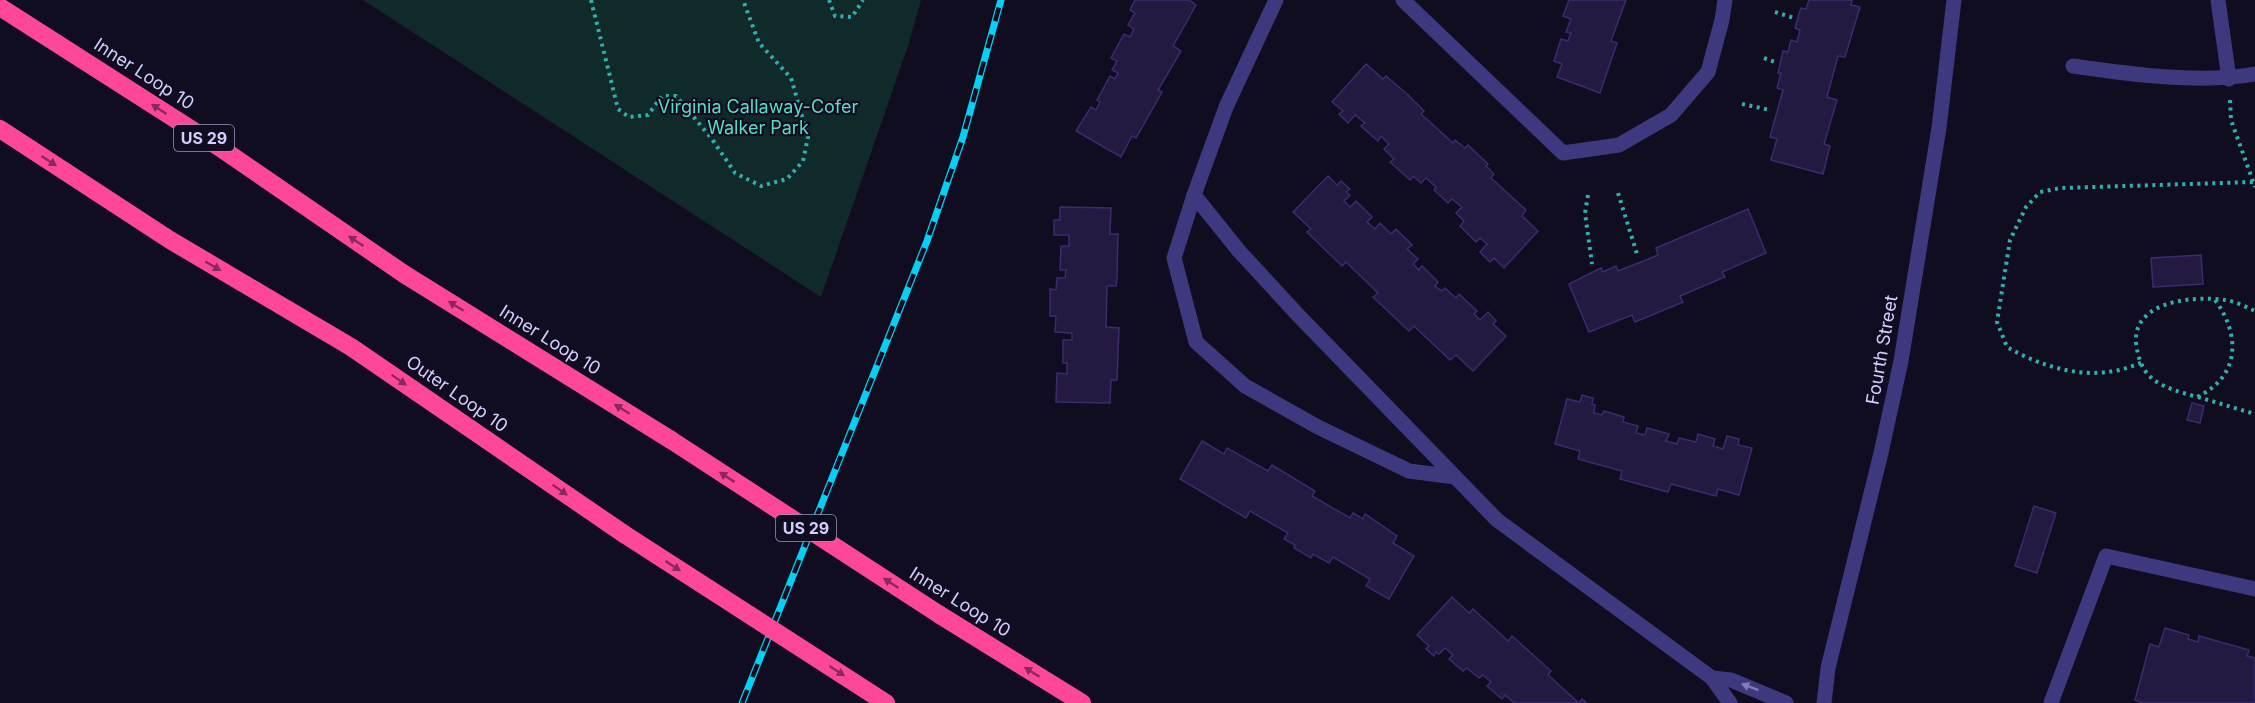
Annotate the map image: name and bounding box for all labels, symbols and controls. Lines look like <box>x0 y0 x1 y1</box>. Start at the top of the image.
street label: Inner Loop 10 <box>90 33 198 114</box>
park label: Virginia Callaway-Cofer Walker Park <box>658 96 858 138</box>
one-way arrow <box>151 104 167 115</box>
road number: US 29 <box>174 125 234 151</box>
one-way arrow <box>41 155 57 166</box>
one-way arrow <box>348 236 364 247</box>
one-way arrow <box>205 261 222 271</box>
street label: Fourth Street <box>1862 293 1901 406</box>
street label: Inner Loop 10 <box>496 300 605 379</box>
one-way arrow <box>448 301 464 312</box>
street label: Outer Loop 10 <box>403 351 512 436</box>
one-way arrow <box>391 374 407 386</box>
one-way arrow <box>614 404 630 415</box>
one-way arrow <box>719 471 736 482</box>
one-way arrow <box>552 485 568 496</box>
road number: US 29 <box>776 515 836 541</box>
one-way arrow <box>665 560 681 571</box>
street label: Inner Loop 10 <box>906 562 1015 641</box>
one-way arrow <box>883 578 899 589</box>
one-way arrow <box>829 666 845 677</box>
one-way arrow <box>1024 667 1040 678</box>
one-way arrow <box>1741 682 1759 691</box>

